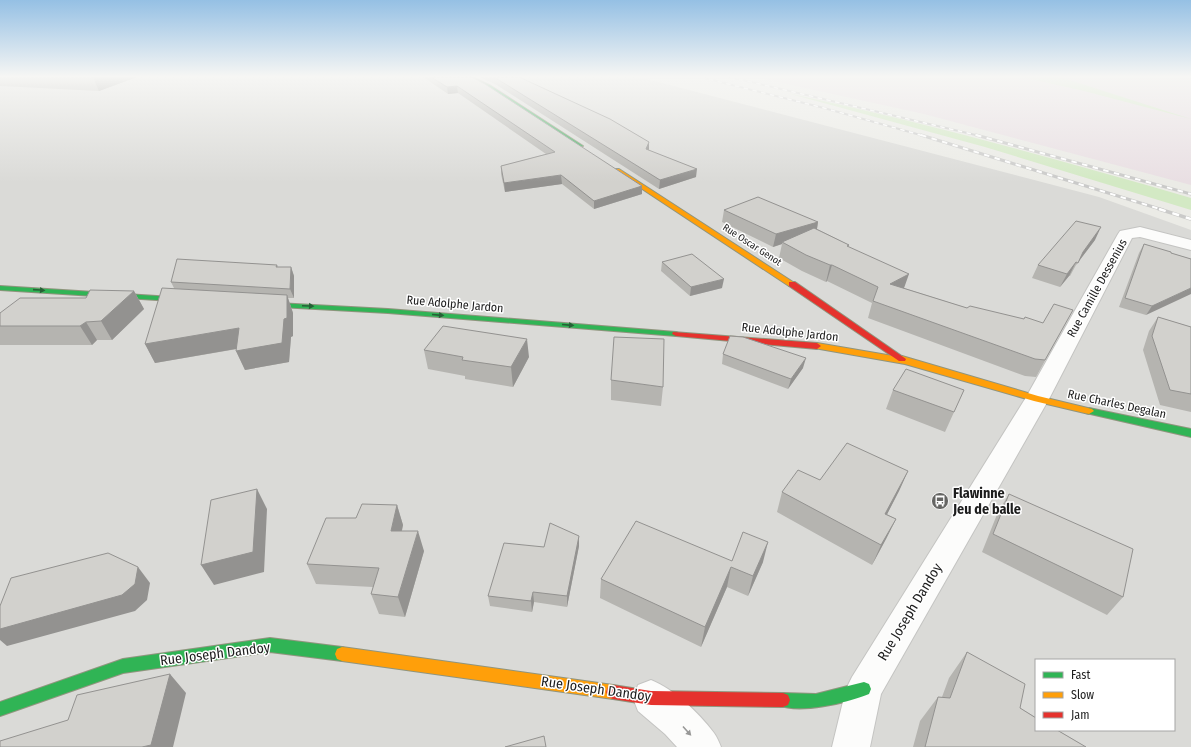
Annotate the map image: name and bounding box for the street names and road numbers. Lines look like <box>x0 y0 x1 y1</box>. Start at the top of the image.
street label: Rue Oscar Genot <box>720 221 784 269</box>
street label: Rue Camille Dessenius <box>1064 236 1130 340</box>
street label: Rue Adolphe Jardon <box>406 293 504 315</box>
street label: Rue Adolphe Jardon <box>741 320 839 344</box>
street label: Rue Charles Degalan <box>1066 387 1168 421</box>
street label: Rue Joseph Dandoy <box>874 560 946 664</box>
street label: Rue Joseph Dandoy <box>159 639 272 669</box>
street label: Rue Joseph Dandoy <box>540 673 653 705</box>

